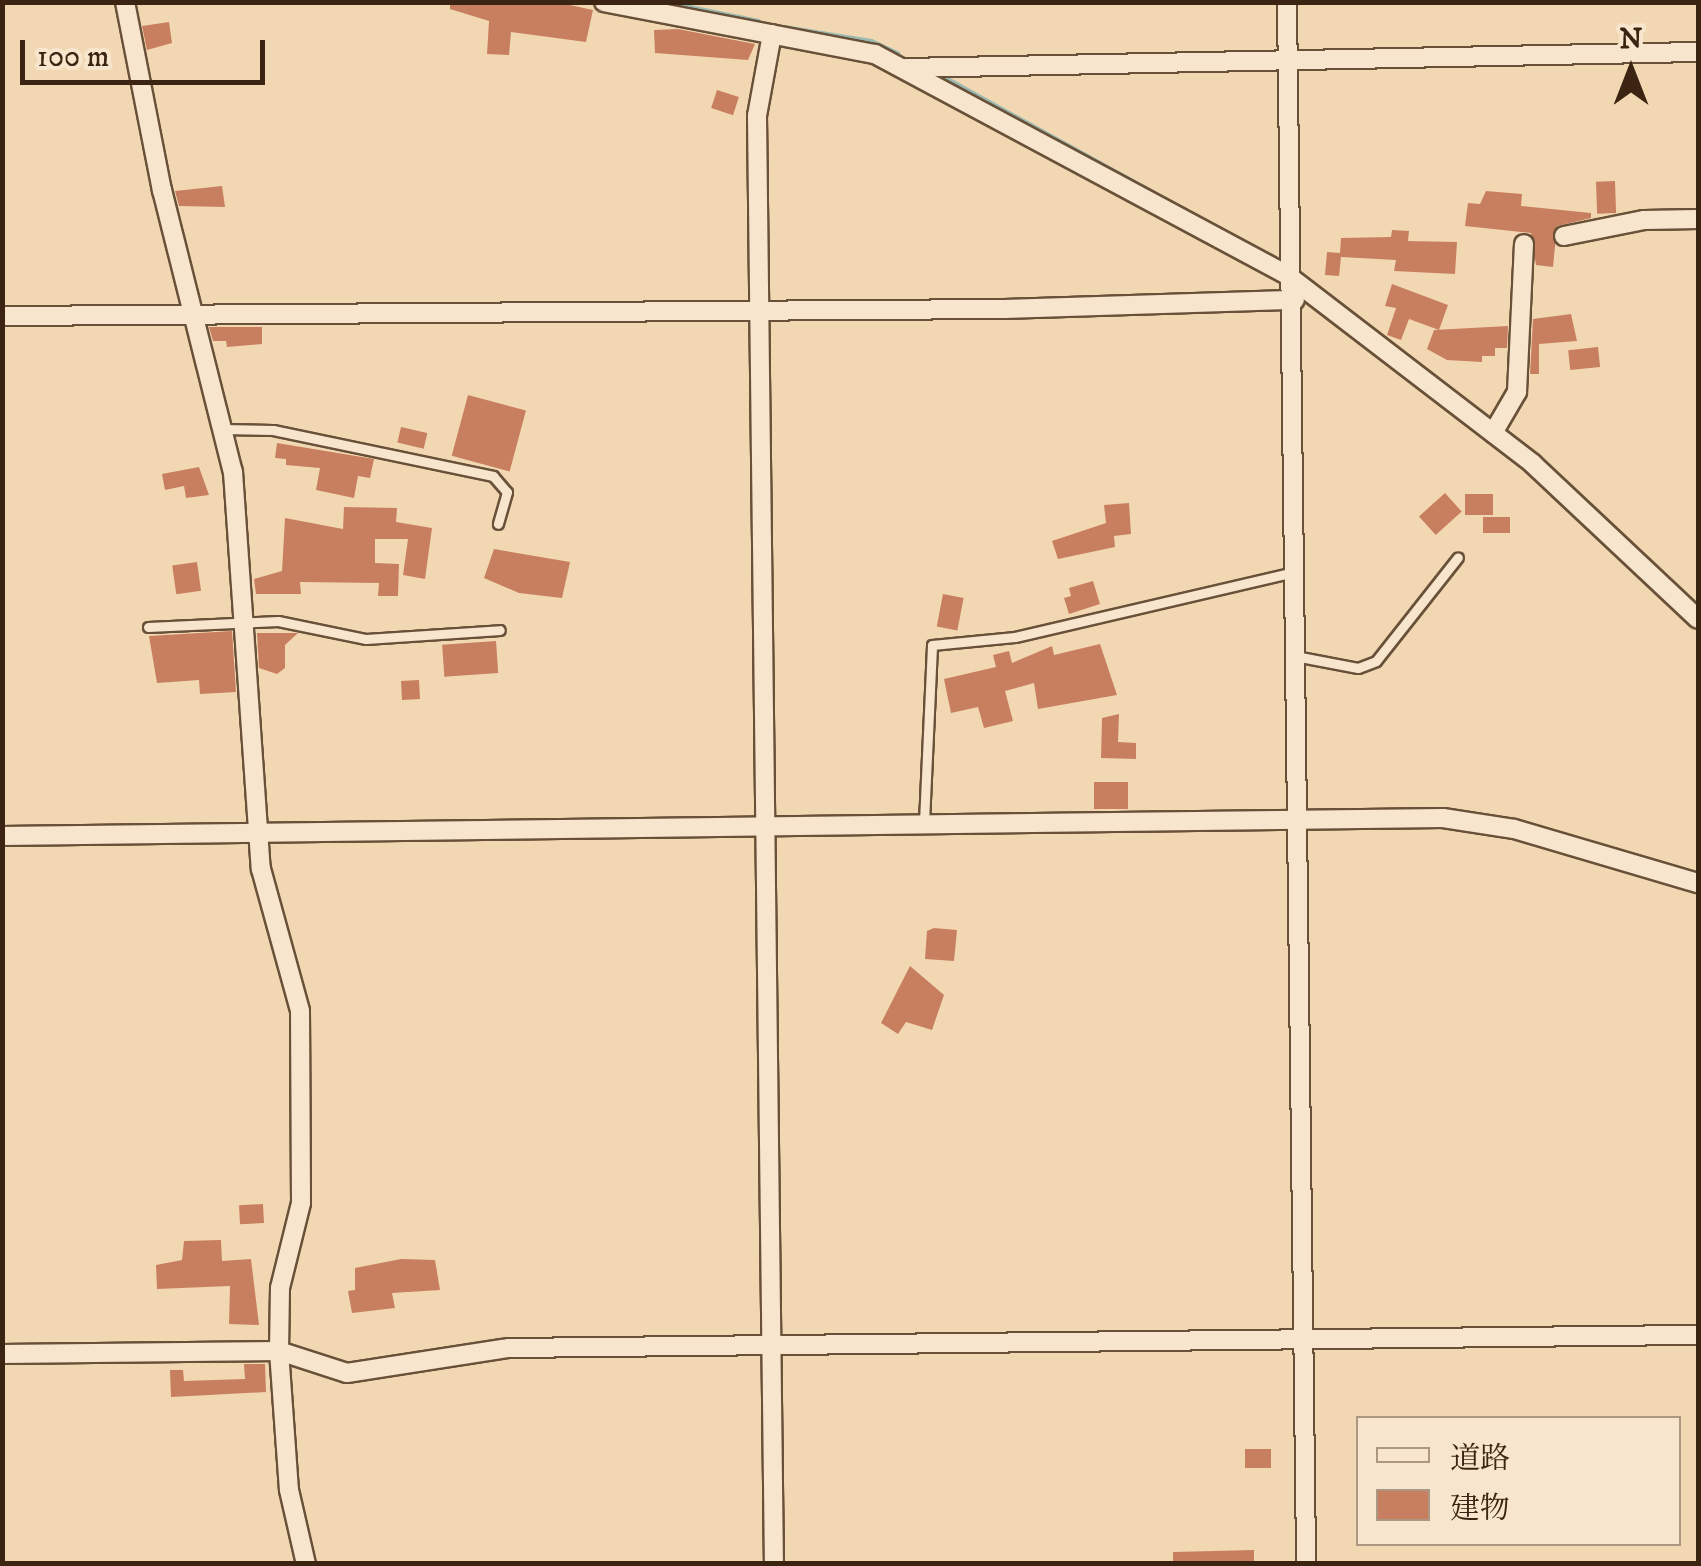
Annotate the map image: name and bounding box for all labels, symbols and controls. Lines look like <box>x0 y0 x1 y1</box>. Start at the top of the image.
scale bar <box>25 20 270 82</box>
north arrow <box>1581 20 1681 120</box>
text: N <box>1620 22 1642 57</box>
text: 100 m <box>37 39 109 76</box>
legend <box>1356 1416 1681 1546</box>
text: 道路 <box>1450 1441 1510 1478</box>
text: 建物 <box>1450 1491 1510 1528</box>

